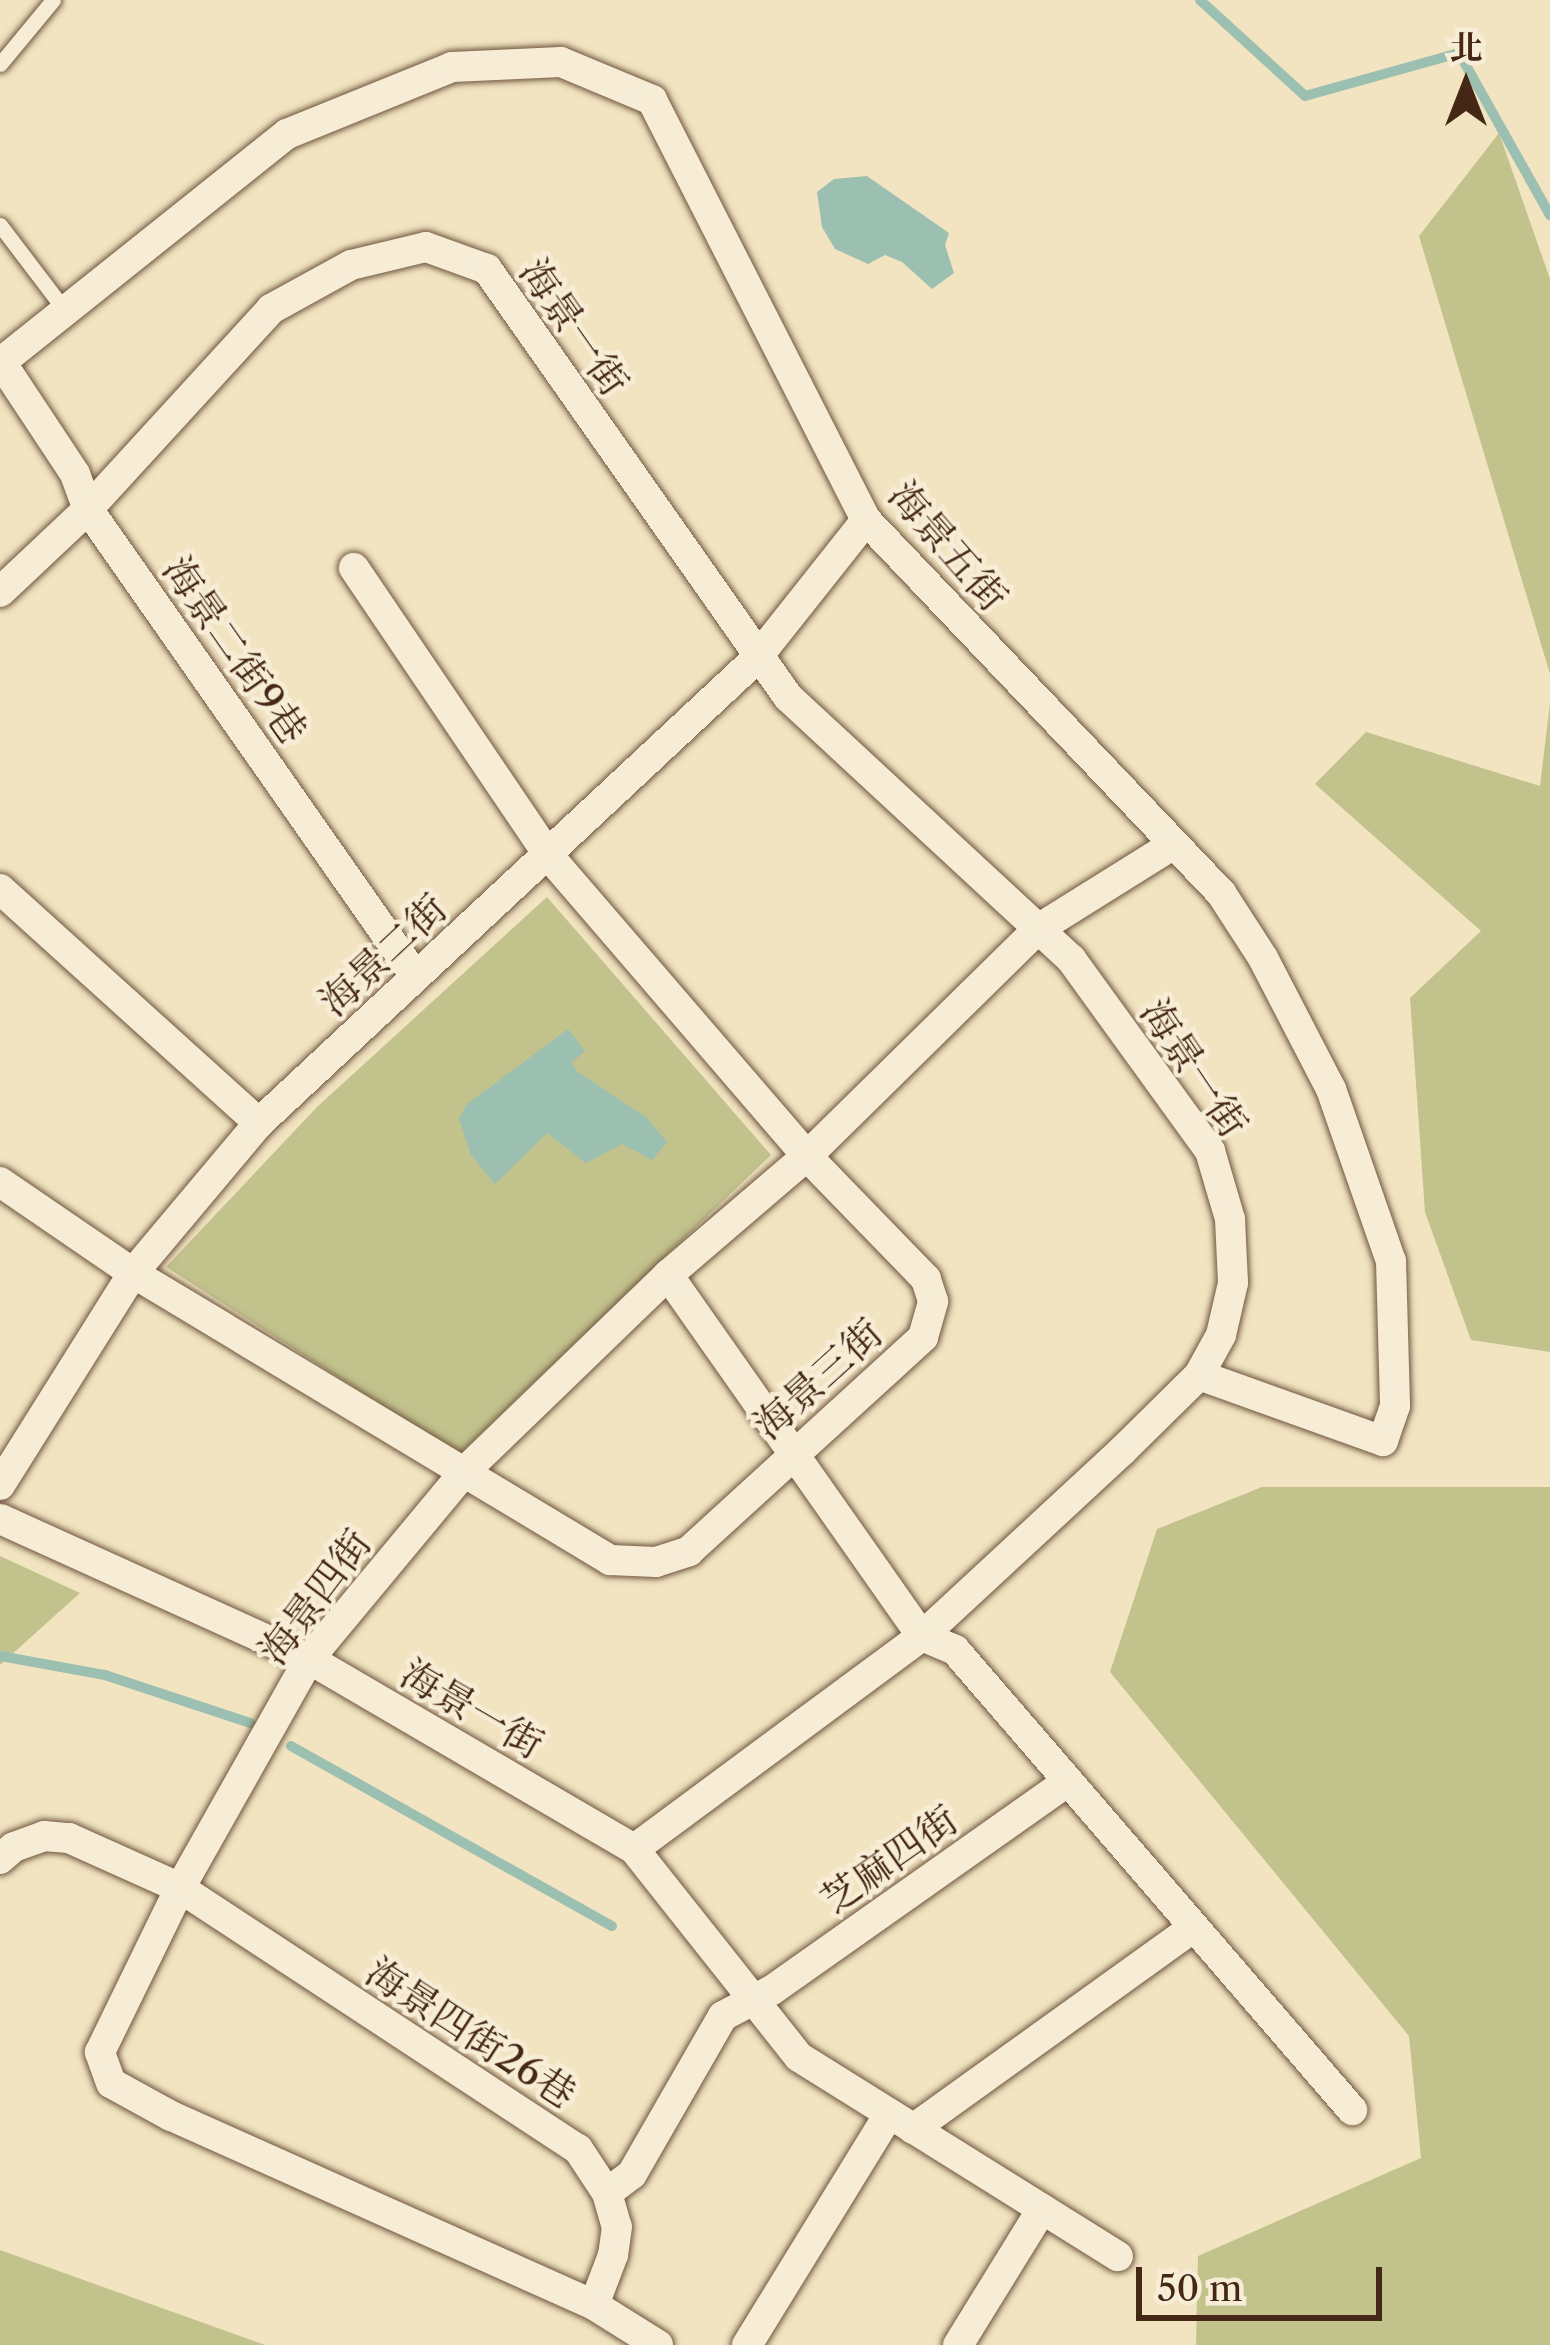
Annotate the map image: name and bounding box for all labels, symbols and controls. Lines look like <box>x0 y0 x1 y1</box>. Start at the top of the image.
north arrow <box>1406 24 1526 144</box>
text: 北 <box>1450 27 1483 68</box>
street label: 海景一街 <box>510 250 638 404</box>
street label: 海景五街 <box>879 472 1017 620</box>
street label: 海景二街9巷 <box>153 547 317 753</box>
street label: 海景二街 <box>310 885 456 1025</box>
street label: 海景一街 <box>1131 990 1257 1146</box>
street label: 海景三街 <box>744 1309 892 1449</box>
street label: 海景四街 <box>249 1521 381 1673</box>
street label: 海景一街 <box>393 1650 551 1768</box>
street label: 芝麻四街 <box>812 1796 966 1924</box>
street label: 海景四街26巷 <box>358 1948 584 2118</box>
scale bar <box>1142 2243 1388 2317</box>
text: 50 m <box>1157 2266 1242 2310</box>

